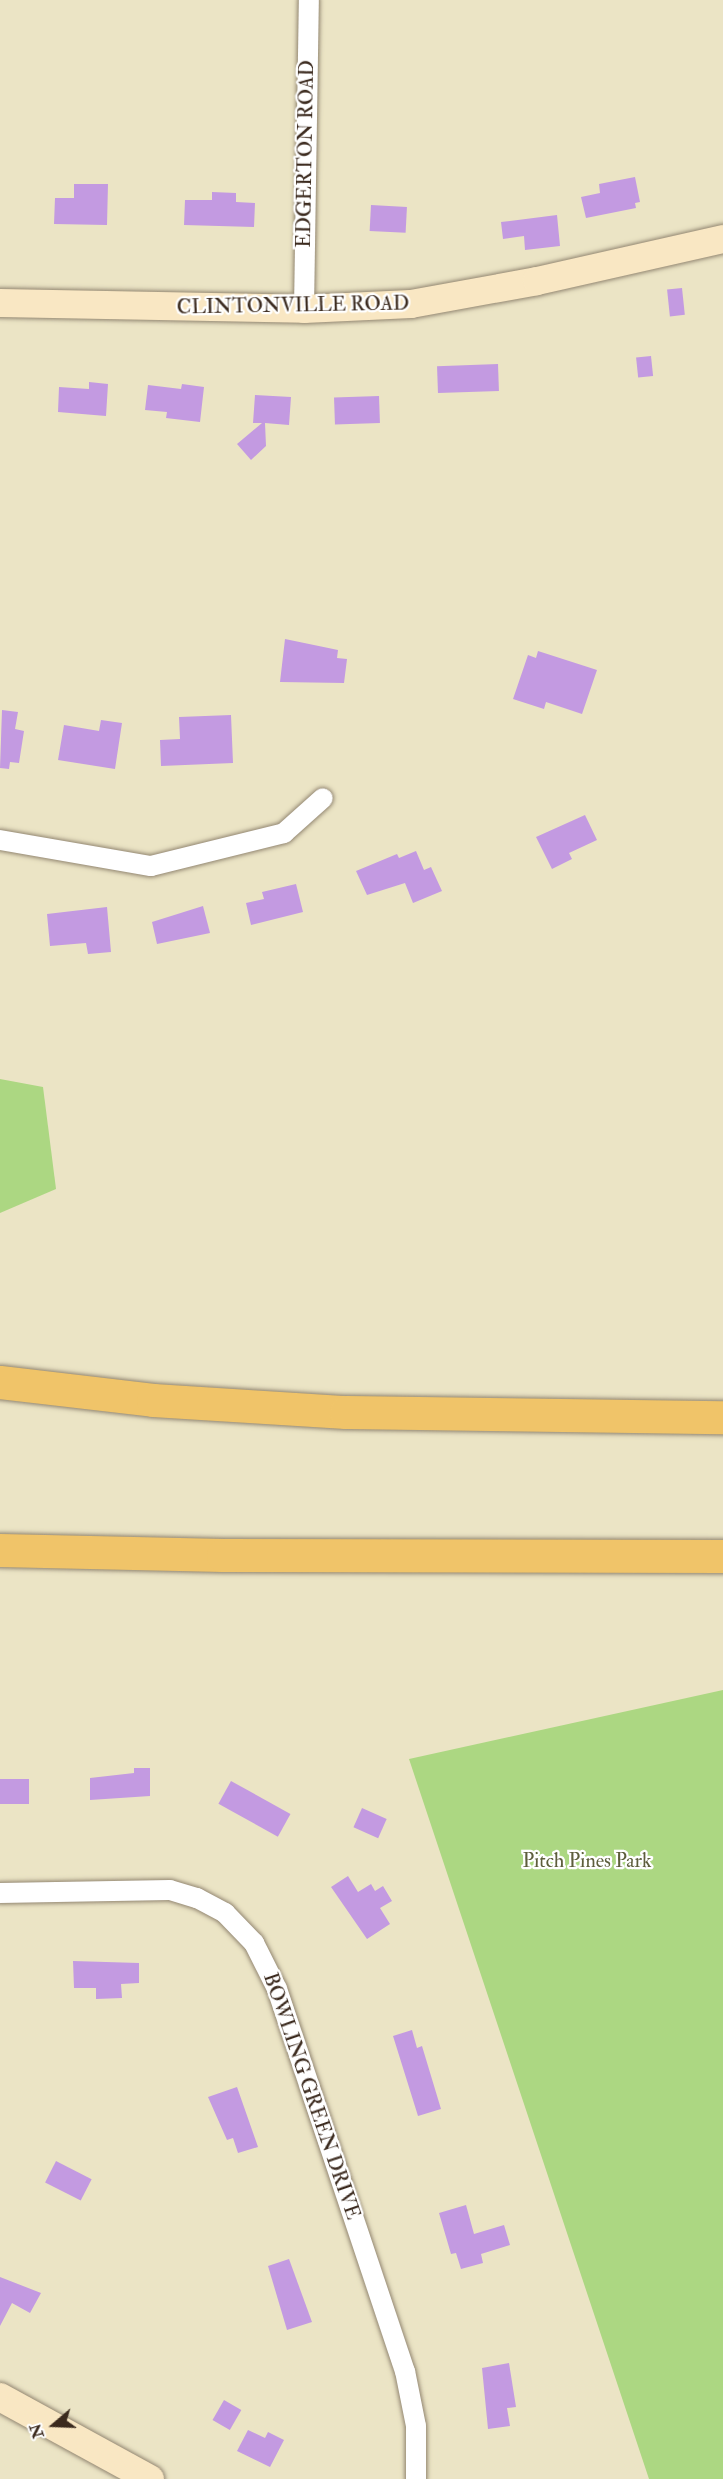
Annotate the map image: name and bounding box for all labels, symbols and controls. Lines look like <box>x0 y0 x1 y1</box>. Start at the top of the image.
street label: EDGERTON ROAD <box>291 60 319 248</box>
street label: CLINTONVILLE ROAD <box>176 291 410 319</box>
park label: Pitch Pines Park <box>522 1848 652 1872</box>
street label: BOWLING GREEN DRIVE <box>258 1969 366 2223</box>
north arrow <box>24 2395 84 2455</box>
text: N <box>25 2421 49 2441</box>

